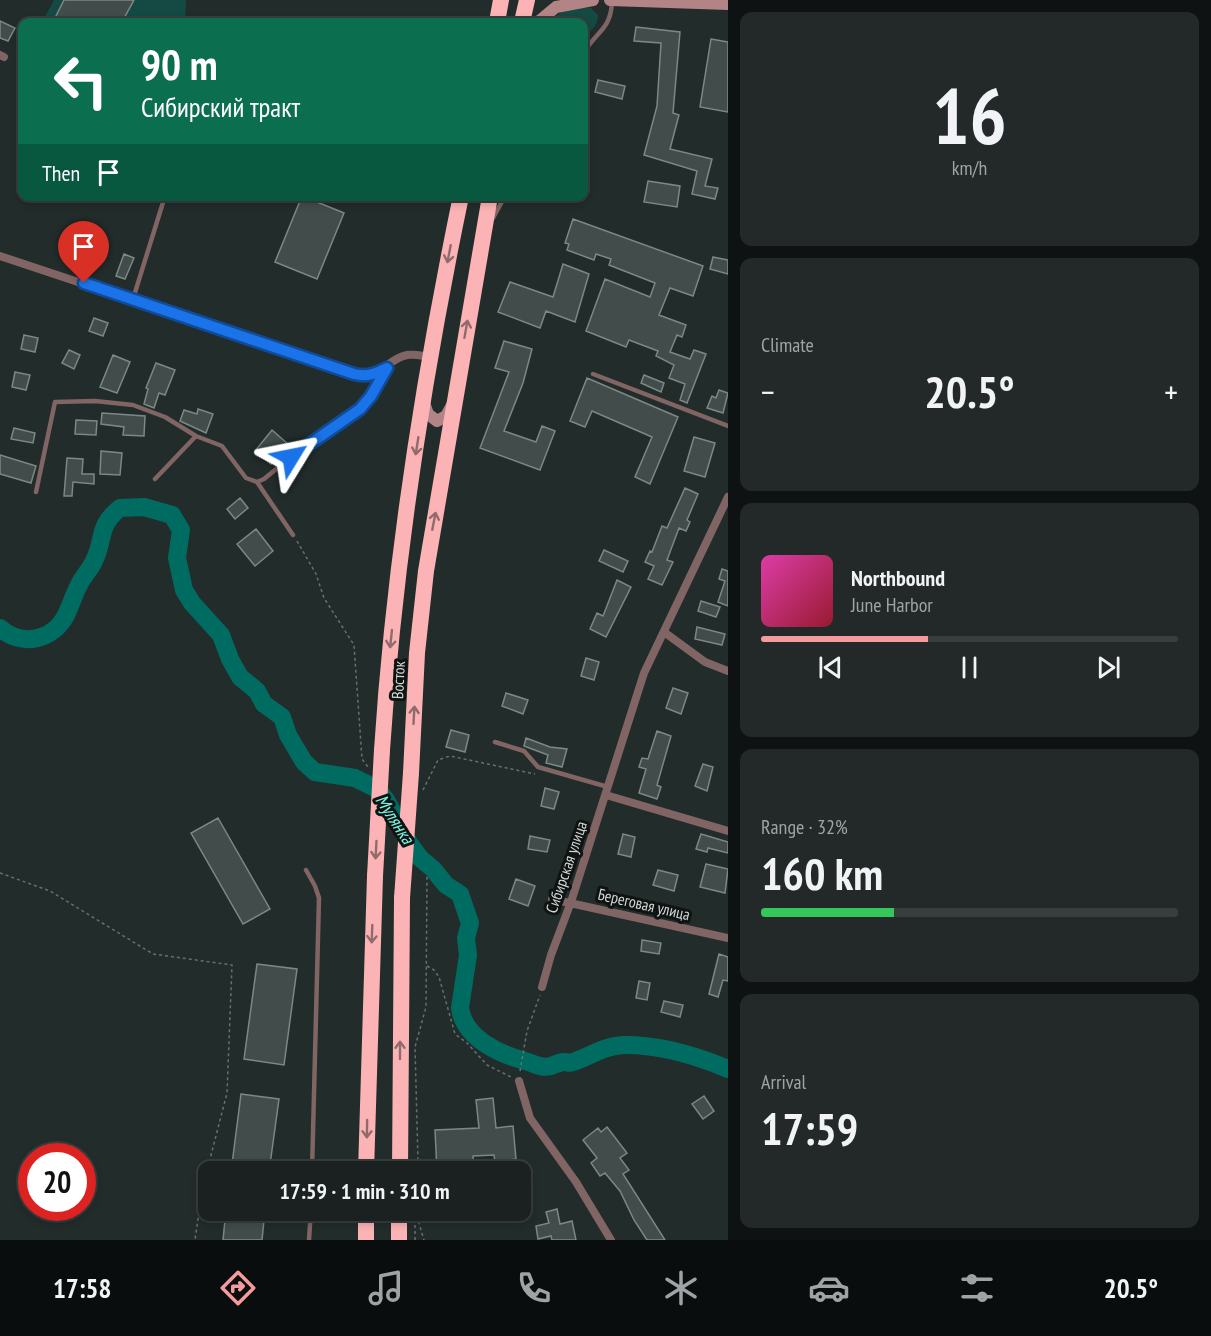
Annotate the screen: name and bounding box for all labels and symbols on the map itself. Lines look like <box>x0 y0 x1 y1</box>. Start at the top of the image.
pin <box>58 221 109 283</box>
one-way arrow <box>443 243 454 263</box>
one-way arrow <box>461 319 472 339</box>
position arrow <box>259 425 323 489</box>
one-way arrow <box>411 436 422 455</box>
one-way arrow <box>429 511 440 531</box>
one-way arrow <box>385 629 396 649</box>
street label: Восток <box>387 660 409 700</box>
one-way arrow <box>409 705 420 725</box>
water label: Мулянка <box>371 790 420 849</box>
street label: Сибирская улица <box>541 818 591 916</box>
one-way arrow <box>371 840 382 860</box>
street label: Береговая улица <box>596 884 692 924</box>
one-way arrow <box>367 924 378 944</box>
one-way arrow <box>394 1041 406 1061</box>
one-way arrow <box>362 1119 373 1139</box>
speed limit sign: 20 <box>18 1143 96 1221</box>

